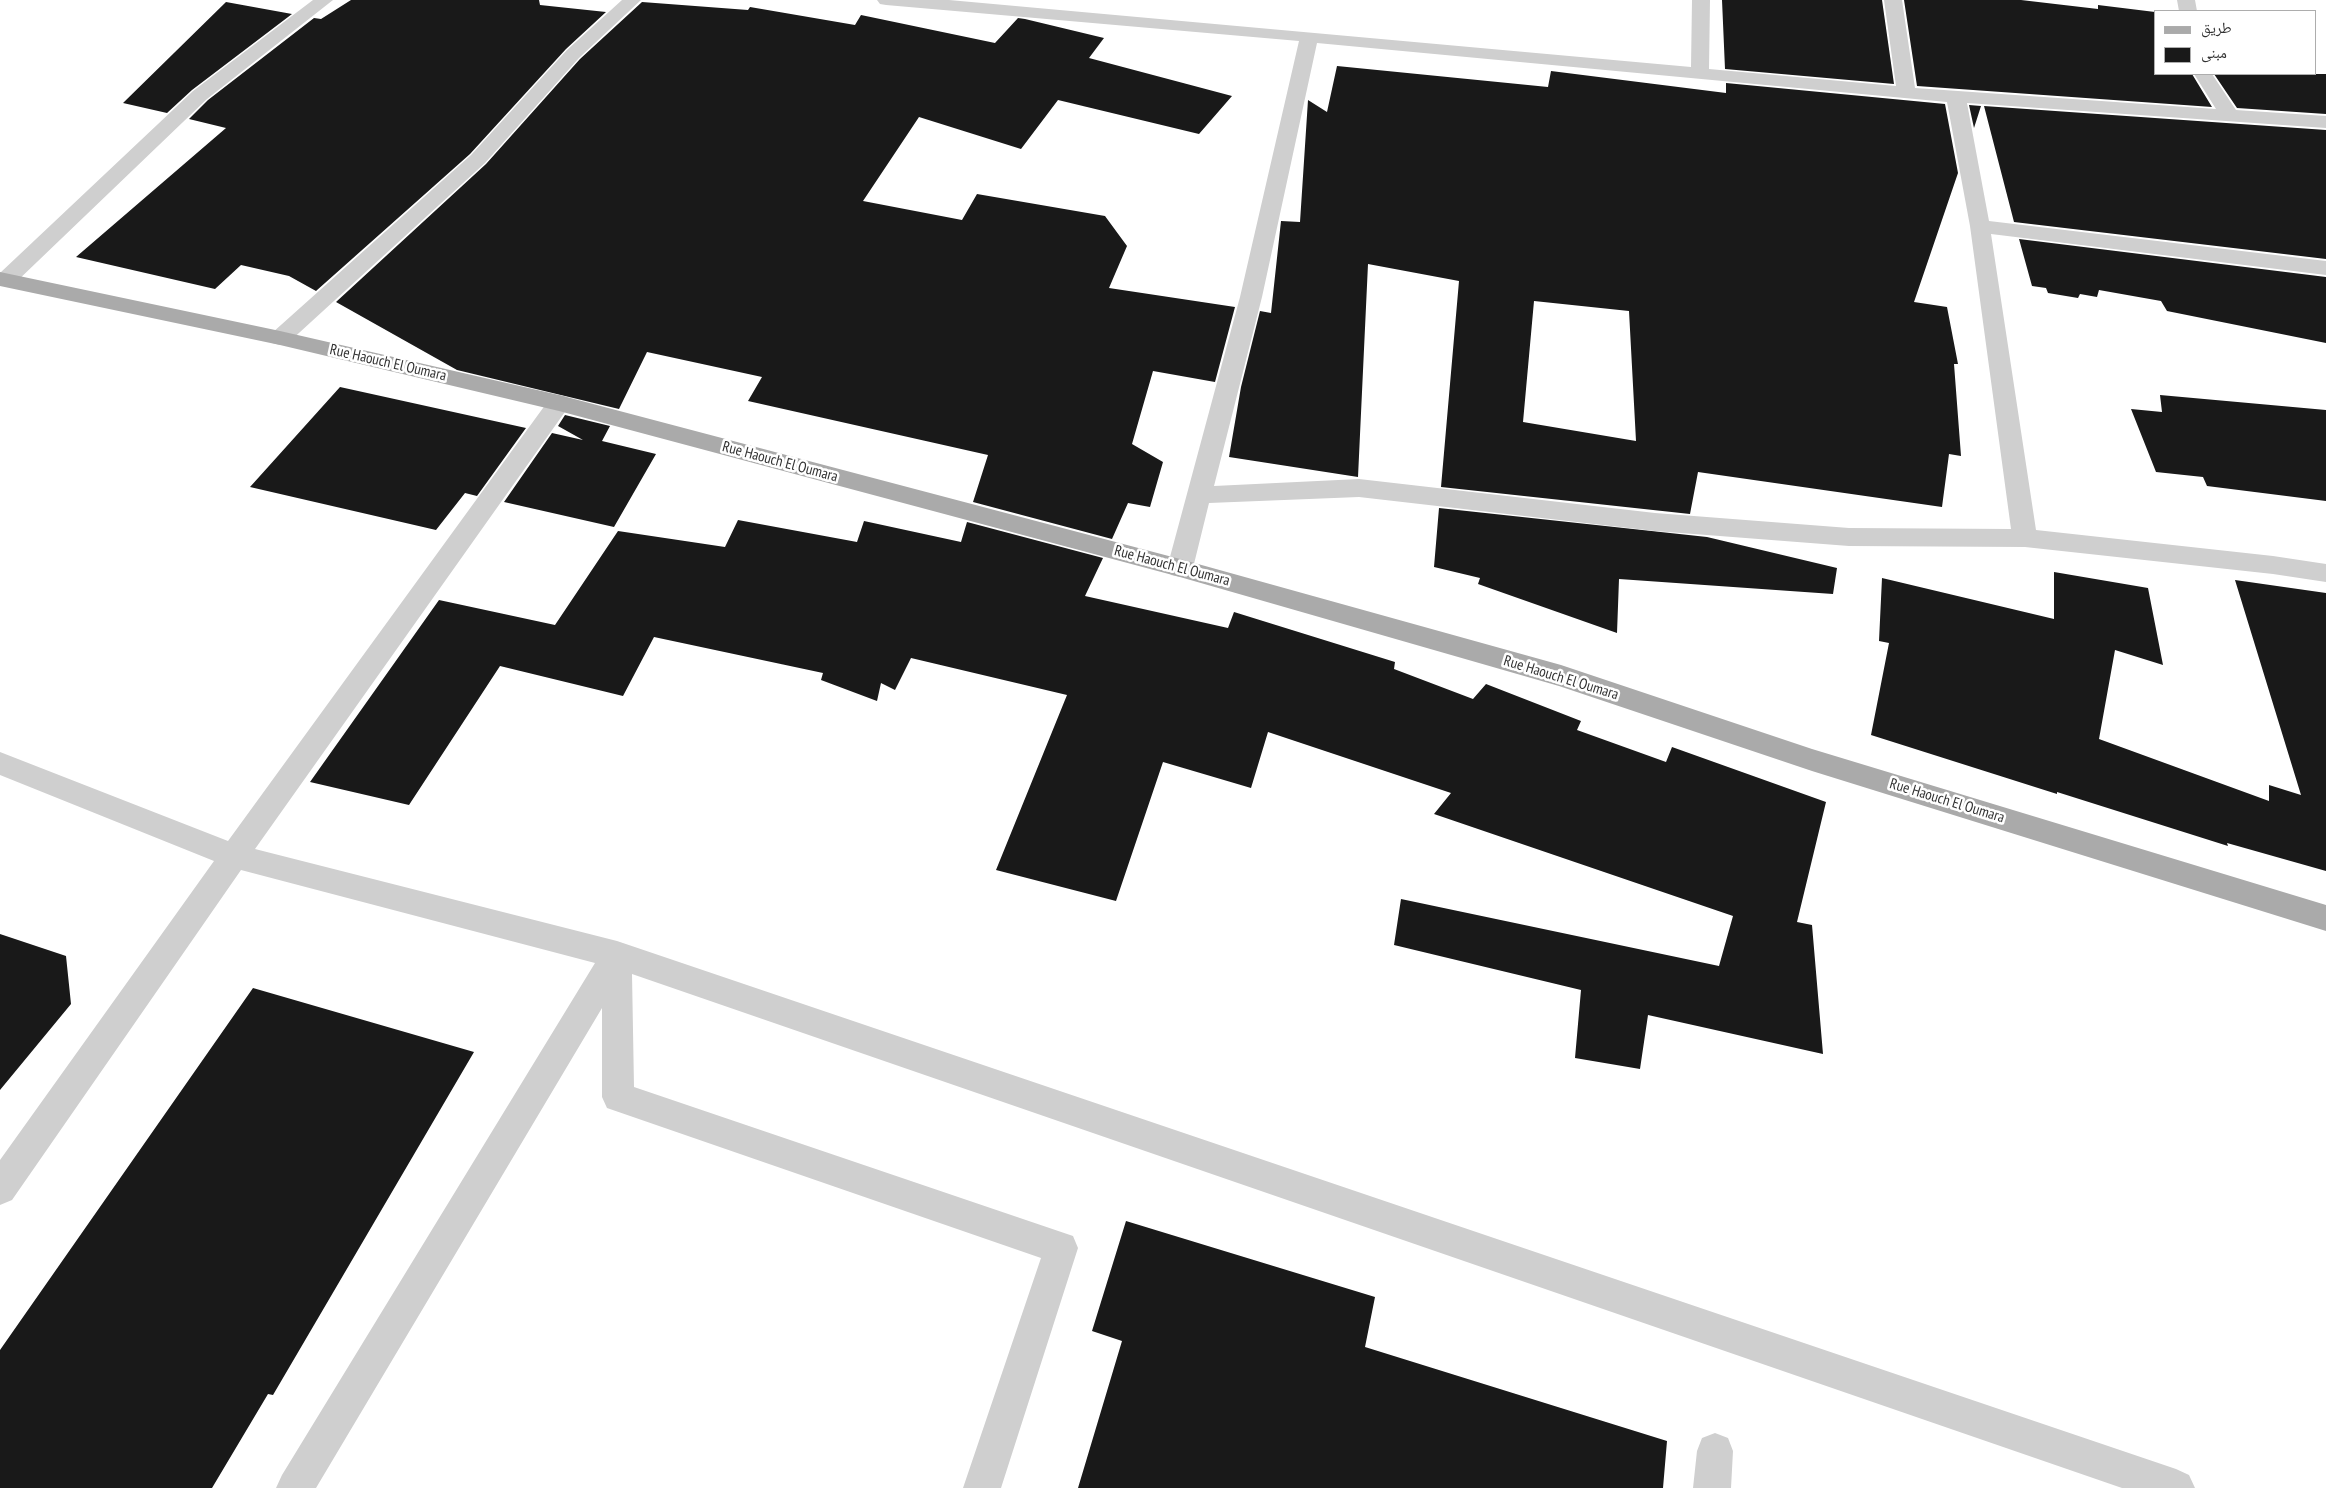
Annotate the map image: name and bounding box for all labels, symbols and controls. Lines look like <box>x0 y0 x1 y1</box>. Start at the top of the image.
legend <box>2154 10 2316 75</box>
text: طريق <box>2201 18 2232 37</box>
text: مبنى <box>2201 43 2227 62</box>
street label: Rue Haouch El Oumara <box>328 341 448 385</box>
street label: Rue Haouch El Oumara <box>720 438 840 486</box>
street label: Rue Haouch El Oumara <box>1112 542 1232 590</box>
street label: Rue Haouch El Oumara <box>1501 652 1621 704</box>
street label: Rue Haouch El Oumara <box>1887 775 2007 827</box>

